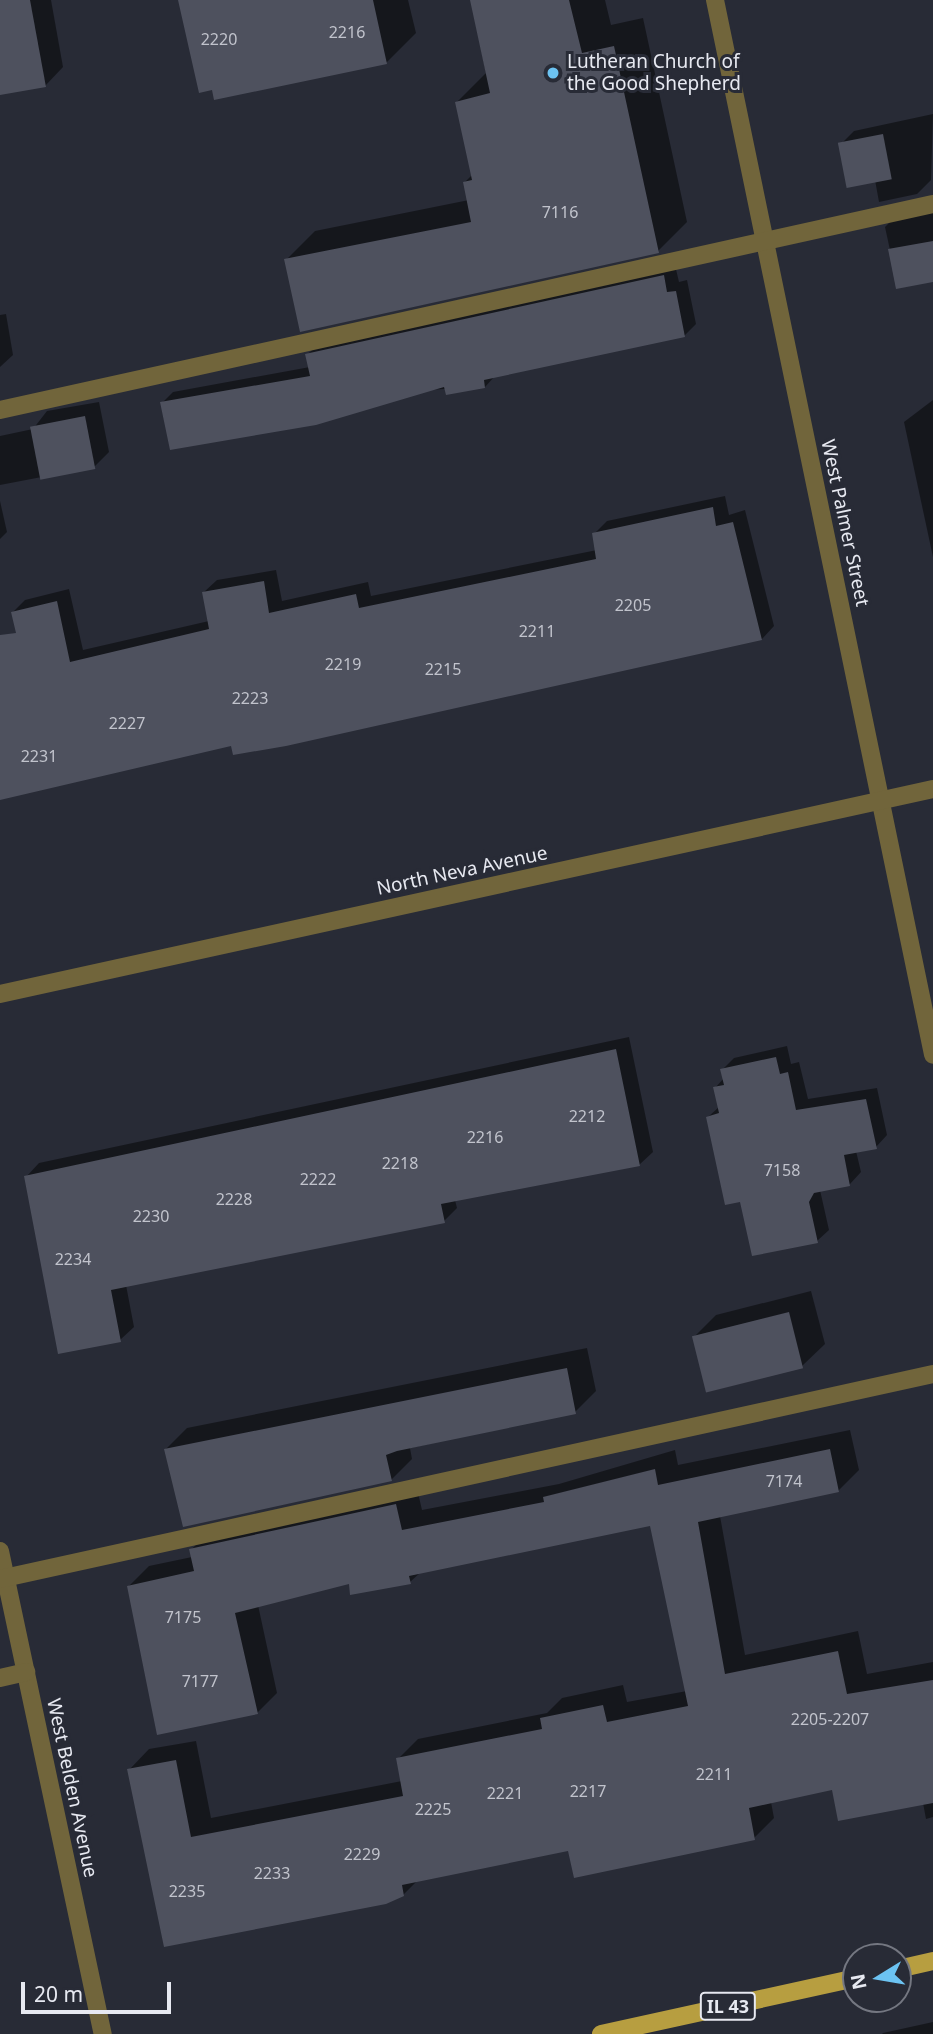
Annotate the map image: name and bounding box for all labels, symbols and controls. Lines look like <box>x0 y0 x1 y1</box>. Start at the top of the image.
house number: 2216 <box>329 22 365 42</box>
house number: 2220 <box>201 29 237 49</box>
place label: Lutheran Church of the Good Shepherd <box>567 51 741 95</box>
marker: Lutheran Church of the Good Shepherd <box>545 65 561 81</box>
house number: 7116 <box>542 202 578 222</box>
street label: West Palmer Street <box>816 437 874 609</box>
house number: 2205 <box>615 595 651 615</box>
house number: 2211 <box>519 621 555 641</box>
house number: 2219 <box>325 654 361 674</box>
house number: 2215 <box>425 659 461 679</box>
house number: 2223 <box>232 688 268 708</box>
house number: 2227 <box>109 713 145 733</box>
house number: 2231 <box>21 746 57 766</box>
street label: North Neva Avenue <box>375 842 549 900</box>
house number: 2212 <box>569 1106 605 1126</box>
house number: 2216 <box>467 1127 503 1147</box>
house number: 2218 <box>382 1153 418 1173</box>
house number: 7158 <box>764 1160 800 1180</box>
house number: 2222 <box>300 1169 336 1189</box>
house number: 2228 <box>216 1189 252 1209</box>
house number: 2230 <box>133 1206 169 1226</box>
house number: 2234 <box>55 1249 91 1269</box>
house number: 7174 <box>766 1471 802 1491</box>
house number: 7175 <box>165 1607 201 1627</box>
house number: 7177 <box>182 1671 218 1691</box>
street label: West Belden Avenue <box>42 1696 102 1880</box>
house number: 2205-2207 <box>791 1709 869 1729</box>
house number: 2211 <box>696 1764 732 1784</box>
house number: 2217 <box>570 1781 606 1801</box>
house number: 2221 <box>487 1783 523 1803</box>
house number: 2225 <box>415 1799 451 1819</box>
house number: 2229 <box>344 1844 380 1864</box>
house number: 2233 <box>254 1863 290 1883</box>
house number: 2235 <box>169 1881 205 1901</box>
north arrow <box>842 1943 912 2013</box>
scale bar <box>24 1968 175 2012</box>
text: N <box>844 1972 873 1992</box>
text: 20 m <box>34 1980 83 2008</box>
road number: IL 43 <box>698 1992 758 2020</box>

